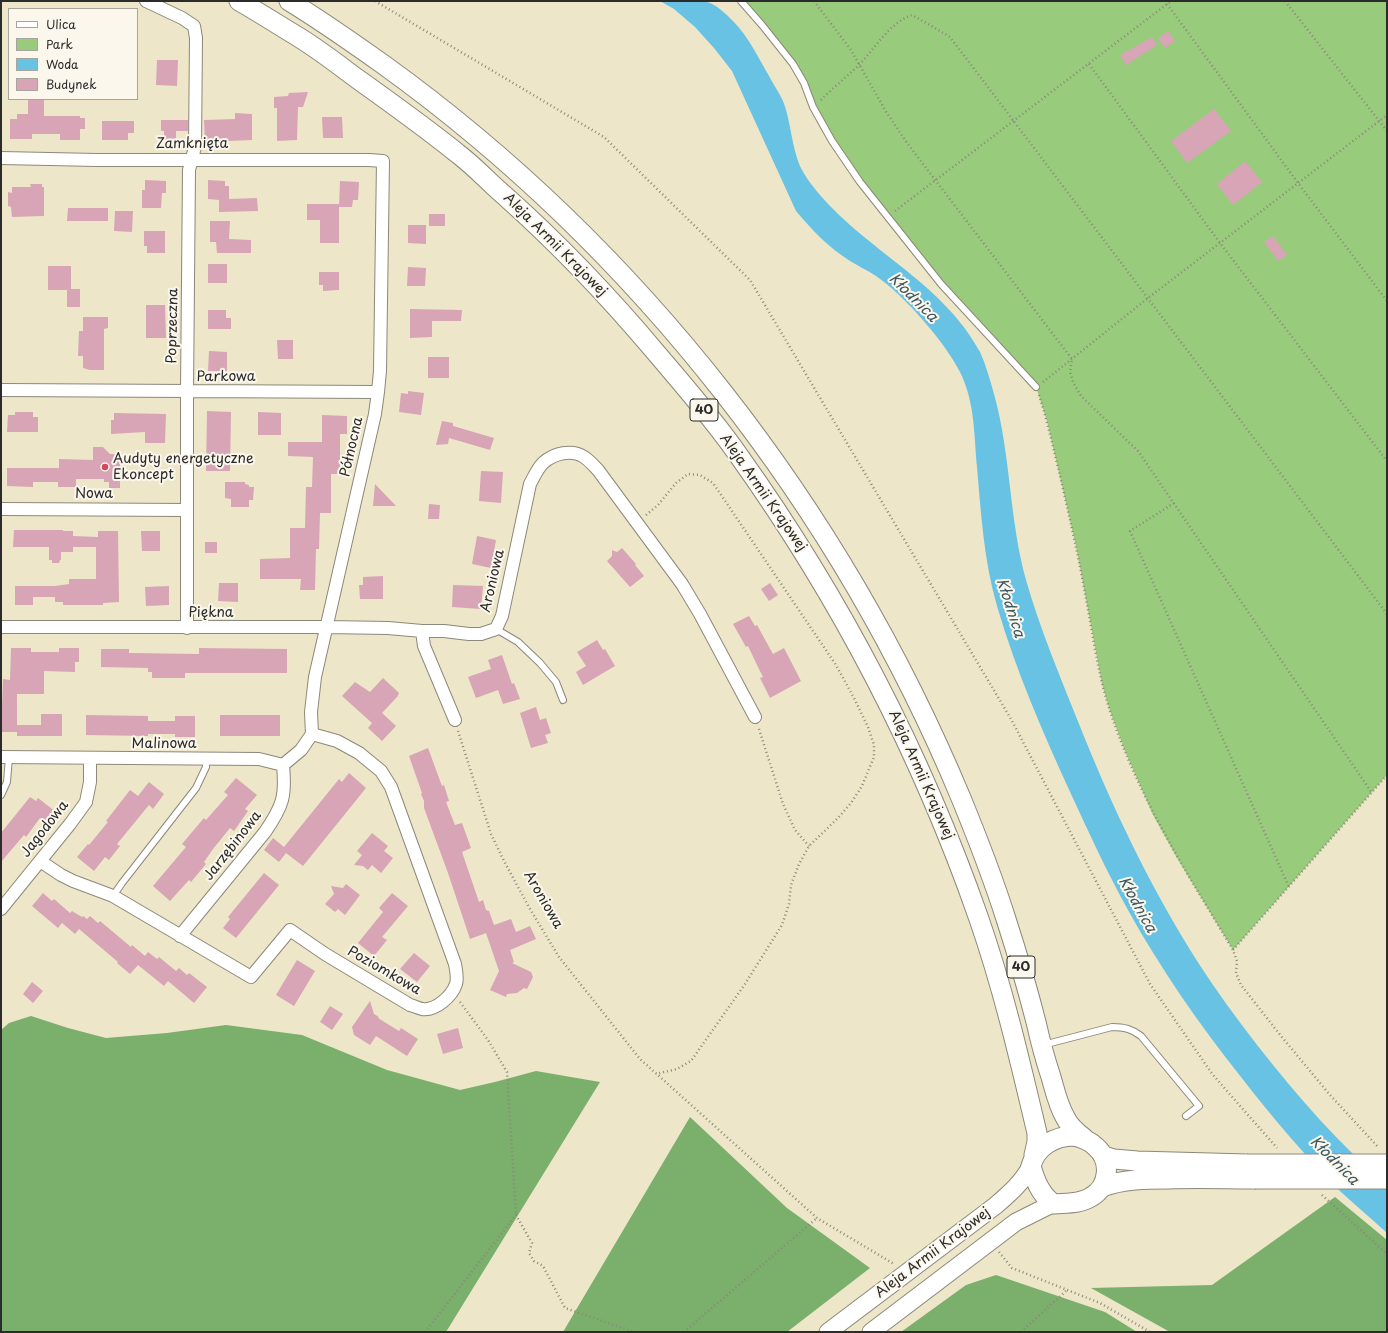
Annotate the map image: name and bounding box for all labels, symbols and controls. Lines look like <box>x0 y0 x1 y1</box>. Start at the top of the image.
legend <box>8 8 138 100</box>
text: Ulica <box>46 15 76 33</box>
text: Park <box>46 35 73 53</box>
text: Woda <box>46 55 78 73</box>
text: Budynek <box>46 75 96 93</box>
street label: Zamknięta <box>156 136 228 152</box>
street label: Aleja Armii Krajowej <box>500 190 610 300</box>
water label: Kłodnica <box>885 270 941 326</box>
street label: Poprzeczna <box>164 288 182 364</box>
street label: Parkowa <box>197 369 255 385</box>
road number: 40 <box>690 399 718 421</box>
street label: Północna <box>337 416 367 478</box>
street label: Aleja Armii Krajowej <box>716 431 810 555</box>
place label: Audyty energetyczne Ekoncept <box>113 451 254 484</box>
marker: Audyty energetyczne Ekoncept <box>100 462 110 472</box>
street label: Nowa <box>75 486 113 502</box>
street label: Aroniowa <box>478 548 508 614</box>
water label: Kłodnica <box>992 576 1028 640</box>
street label: Piękna <box>188 605 234 621</box>
street label: Aleja Armii Krajowej <box>885 708 957 842</box>
street label: Malinowa <box>132 736 196 752</box>
street label: Jagodowa <box>18 797 72 861</box>
street label: Jarzębinowa <box>201 808 265 884</box>
street label: Aroniowa <box>520 868 566 932</box>
water label: Kłodnica <box>1114 874 1160 936</box>
street label: Poziomkowa <box>344 943 424 999</box>
road number: 40 <box>1007 956 1035 978</box>
water label: Kłodnica <box>1306 1133 1362 1189</box>
street label: Aleja Armii Krajowej <box>872 1204 994 1302</box>

